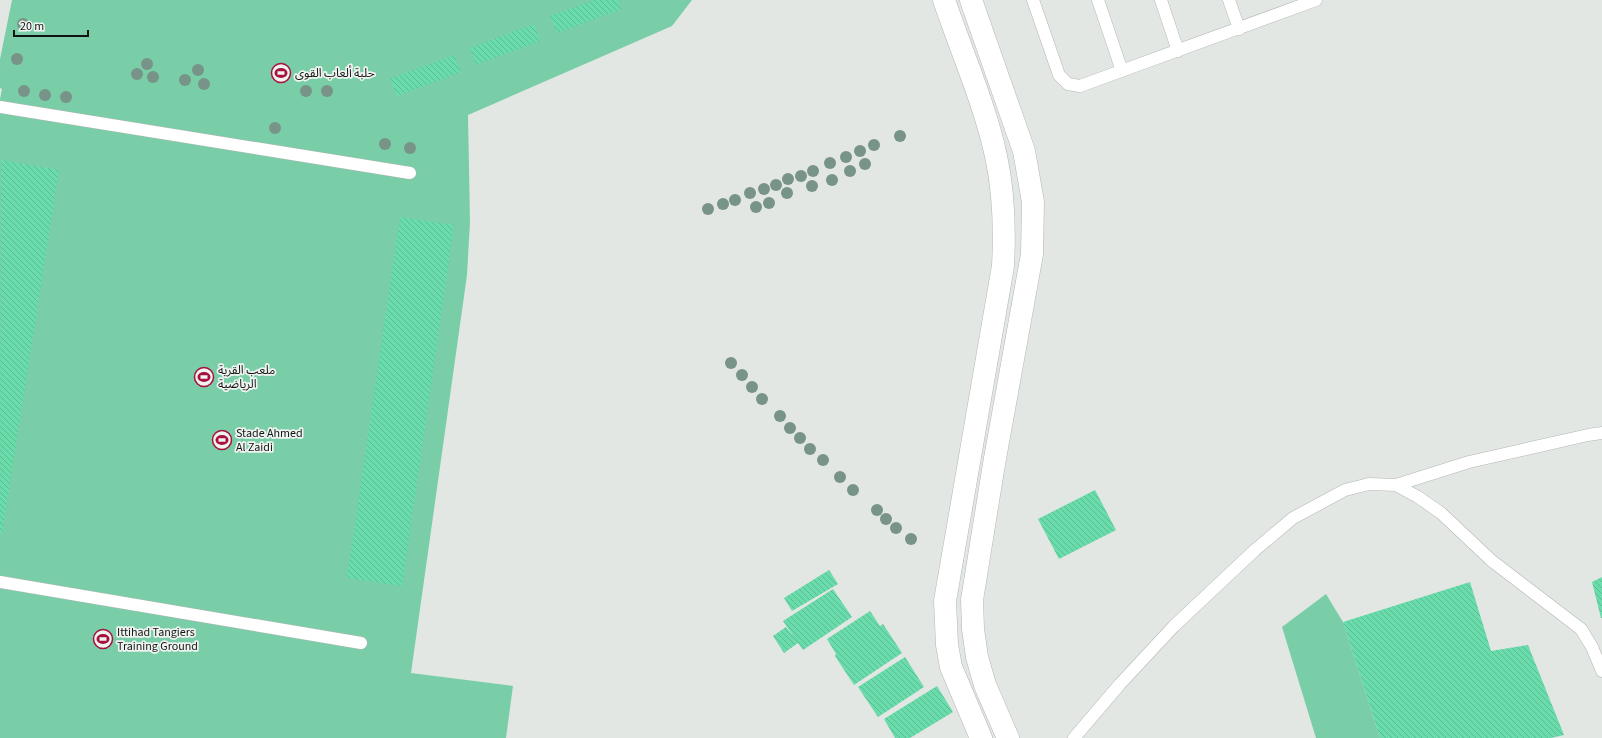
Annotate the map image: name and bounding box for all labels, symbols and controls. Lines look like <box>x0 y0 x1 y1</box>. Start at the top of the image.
scale bar <box>14 12 88 38</box>
text: 20 m <box>20 18 44 35</box>
sports icon: حلبة ألعاب القوى <box>270 62 292 84</box>
place label: حلبة ألعاب القوى <box>295 65 375 82</box>
place label: ملعب القرية الرياضية <box>218 362 275 393</box>
sports icon: ملعب القرية الرياضية <box>193 366 215 388</box>
place label: Stade Ahmed Al Zaidi <box>236 425 303 456</box>
sports icon: Stade Ahmed Al Zaidi <box>211 429 233 451</box>
place label: Ittihad Tangiers Training Ground <box>117 624 198 655</box>
sports icon: Ittihad Tangiers Training Ground <box>92 628 114 650</box>

